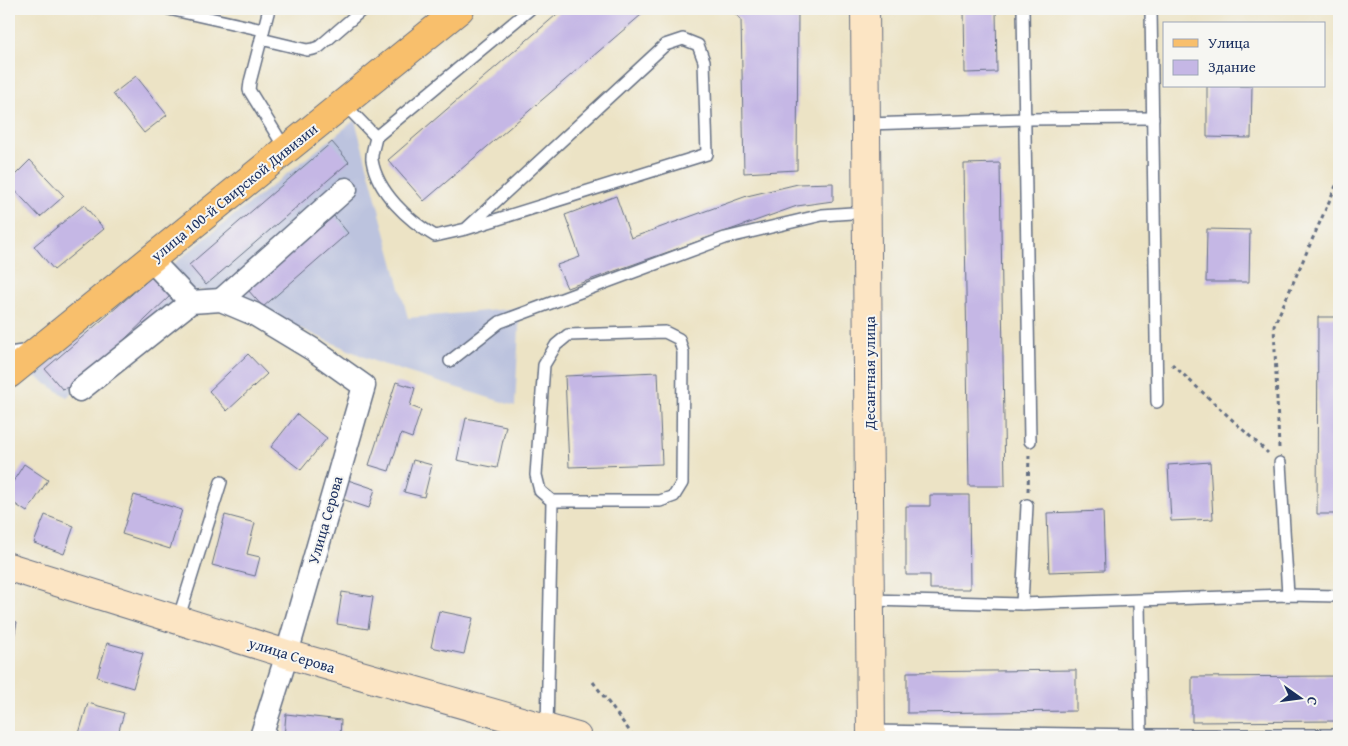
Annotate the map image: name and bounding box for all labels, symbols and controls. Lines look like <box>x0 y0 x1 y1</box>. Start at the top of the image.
legend <box>1163 22 1326 88</box>
text: Улица <box>1208 32 1251 53</box>
text: Здание <box>1208 56 1256 77</box>
street label: улица 100-й Свирской Дивизии <box>145 118 322 266</box>
street label: Десантная улица <box>859 315 880 431</box>
street label: Улица Серова <box>302 473 348 566</box>
street label: улица Серова <box>245 632 339 678</box>
north arrow <box>1276 674 1326 724</box>
text: С <box>1302 695 1323 707</box>

